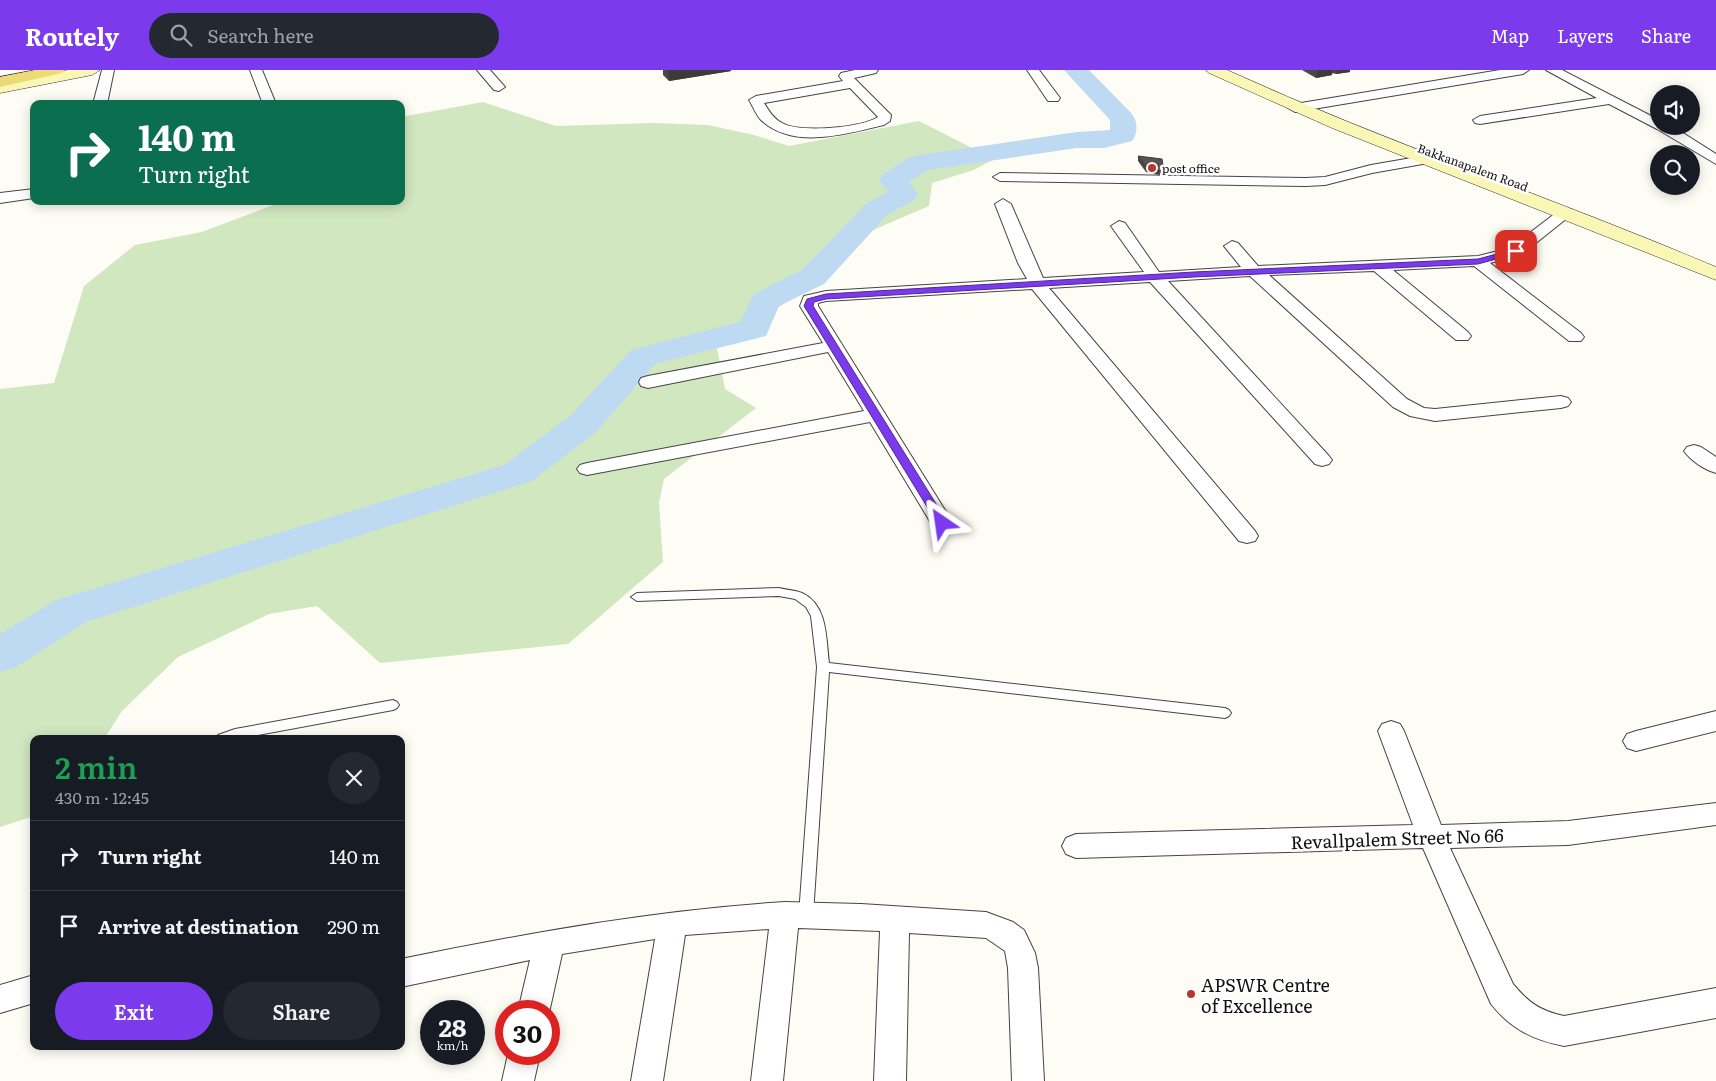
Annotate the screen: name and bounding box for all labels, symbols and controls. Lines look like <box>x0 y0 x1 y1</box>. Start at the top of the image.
search box <box>149 13 499 58</box>
text: Routely <box>25 18 119 53</box>
icon: search <box>167 21 195 49</box>
text: Search here <box>207 21 314 49</box>
text: Map <box>1491 22 1529 49</box>
text: Layers <box>1557 22 1613 49</box>
text: Share <box>1641 22 1691 49</box>
map controls <box>1650 85 1700 195</box>
button: sound <box>1650 85 1700 135</box>
text: 140 m <box>138 110 236 162</box>
icon: right <box>55 120 120 185</box>
street label: Bakkanapalem Road <box>1415 139 1532 196</box>
button: search <box>1650 145 1700 195</box>
text: Turn right <box>138 157 250 190</box>
place label: post office <box>1162 159 1220 177</box>
marker: post office <box>1146 162 1158 174</box>
pin <box>1495 230 1537 272</box>
icon: arrive <box>1502 237 1530 265</box>
position arrow <box>915 496 967 548</box>
text: 2 min <box>55 744 137 788</box>
button: close <box>328 752 380 804</box>
text: 430 m · 12:45 <box>55 785 149 809</box>
street label: Revallpalem Street No 66 <box>1290 821 1504 855</box>
icon: right <box>55 842 83 870</box>
text: Turn right <box>98 842 202 870</box>
text: 140 m <box>329 842 380 870</box>
icon: arrive <box>55 912 83 940</box>
text: Arrive at destination <box>98 912 299 940</box>
text: 290 m <box>327 912 380 940</box>
place label: APSWR Centre of Excellence <box>1201 971 1330 1019</box>
button: Exit <box>55 982 213 1040</box>
button: Share <box>223 982 380 1040</box>
marker: APSWR Centre of Excellence <box>1185 988 1197 1000</box>
speed limit sign: 30 <box>495 1000 560 1065</box>
text: 28 <box>438 1008 467 1045</box>
text: km/h <box>437 1036 468 1054</box>

